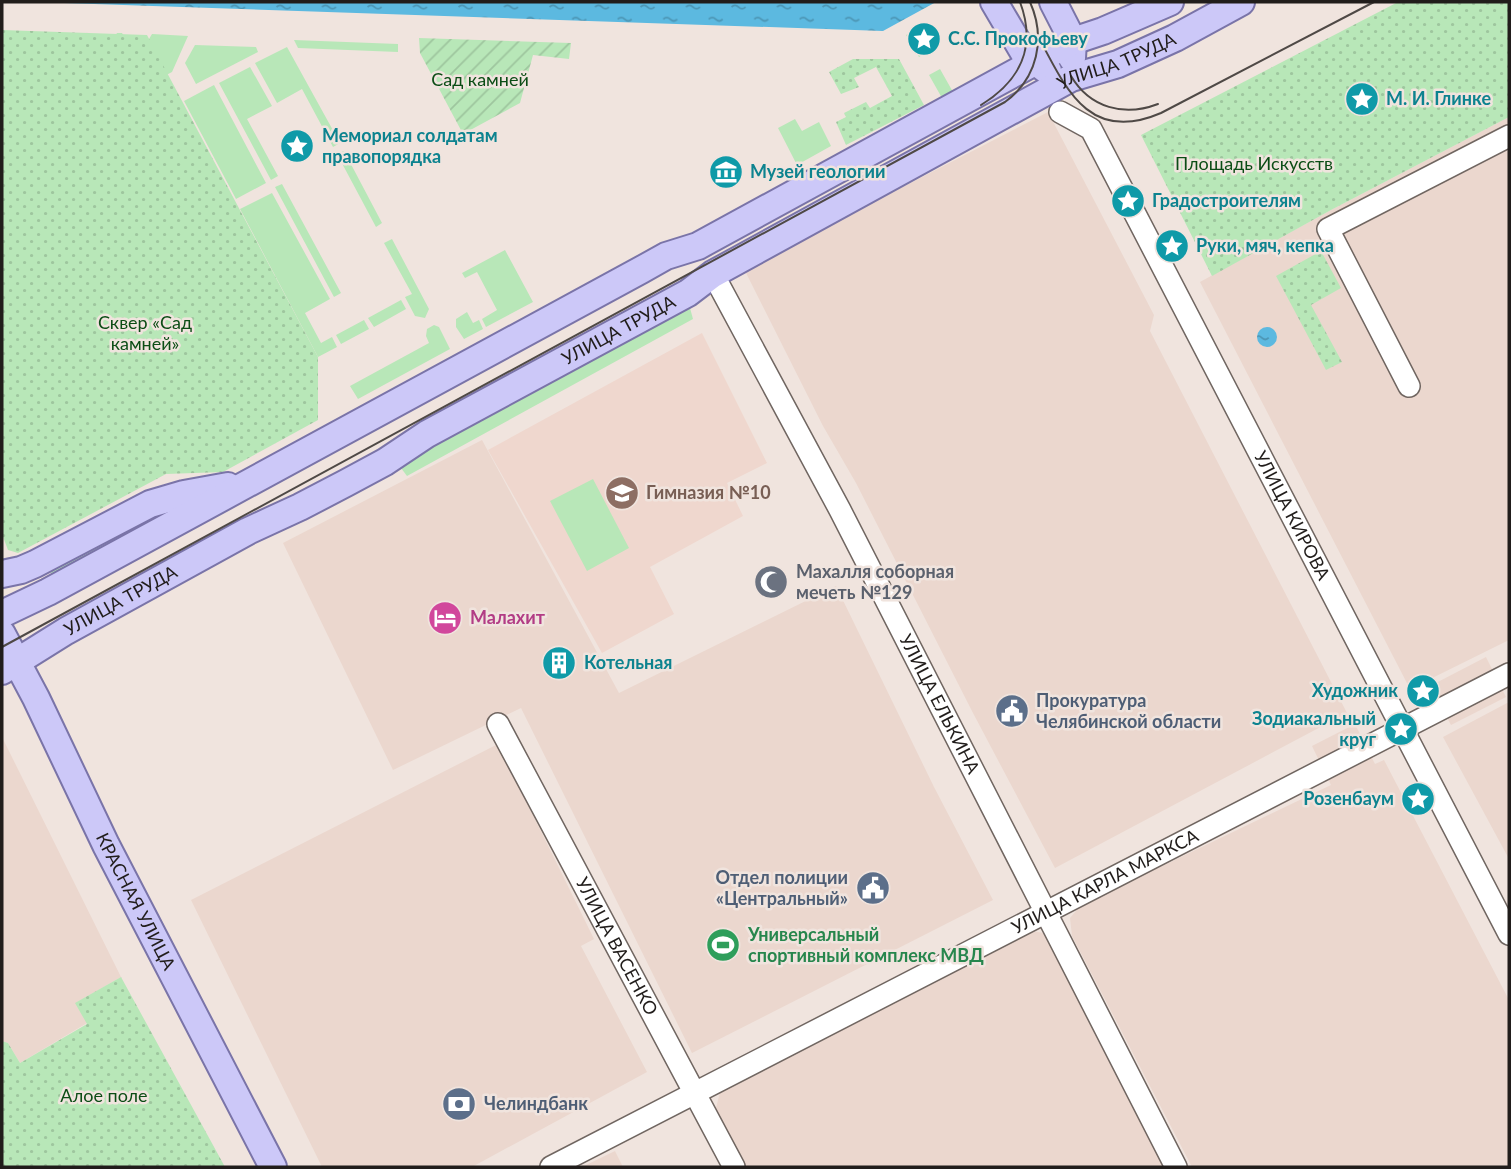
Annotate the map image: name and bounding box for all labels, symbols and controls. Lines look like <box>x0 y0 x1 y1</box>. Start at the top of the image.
place icon: С.С. Прокофьеву <box>905 20 943 58</box>
place label: С.С. Прокофьеву <box>948 27 1088 49</box>
street label: УЛИЦА ТРУДА <box>1053 27 1180 94</box>
park label: Сад камней <box>431 68 529 90</box>
place icon: М. И. Глинке <box>1343 80 1381 118</box>
place label: М. И. Глинке <box>1386 87 1491 109</box>
place label: Мемориал солдатам правопорядка <box>322 124 498 167</box>
place icon: Мемориал солдатам правопорядка <box>278 127 316 165</box>
park label: Площадь Искусств <box>1175 152 1333 174</box>
museum icon: Музей геологии <box>707 153 745 191</box>
place label: Музей геологии <box>750 160 885 182</box>
place icon: Градостроителям <box>1109 182 1147 220</box>
place label: Градостроителям <box>1152 189 1301 211</box>
place icon: Руки, мяч, кепка <box>1153 227 1191 265</box>
place label: Руки, мяч, кепка <box>1196 234 1334 256</box>
street label: УЛИЦА ТРУДА <box>558 290 680 369</box>
park label: Сквер «Сад камней» <box>98 311 192 354</box>
street label: УЛИЦА КИРОВА <box>1250 447 1336 584</box>
school or university icon: Гимназия №10 <box>603 474 641 512</box>
place label: Гимназия №10 <box>646 481 771 503</box>
street label: УЛИЦА ТРУДА <box>60 560 181 640</box>
place label: Махалля соборная мечеть №129 <box>796 560 954 603</box>
mosque icon: Махалля соборная мечеть №129 <box>752 563 790 601</box>
hotel icon: Малахит <box>426 599 464 637</box>
place label: Малахит <box>470 606 546 628</box>
street label: УЛИЦА ЕЛЬКИНА <box>895 630 985 778</box>
building icon: Котельная <box>540 644 578 682</box>
place label: Котельная <box>584 651 673 673</box>
place icon: Художник <box>1404 672 1442 710</box>
place label: Художник <box>1312 679 1398 701</box>
place label: Прокуратура Челябинской области <box>1036 689 1221 732</box>
public building icon: Прокуратура Челябинской области <box>993 692 1031 730</box>
place label: Зодиакальный круг <box>1252 707 1376 750</box>
place icon: Зодиакальный круг <box>1382 710 1420 748</box>
place icon: Розенбаум <box>1399 780 1437 818</box>
place label: Розенбаум <box>1303 787 1394 809</box>
street label: УЛИЦА КАРЛА МАРКСА <box>1007 824 1202 938</box>
street label: КРАСНАЯ УЛИЦА <box>92 829 181 974</box>
place label: Отдел полиции «Центральный» <box>715 866 848 909</box>
public building icon: Отдел полиции «Центральный» <box>854 869 892 907</box>
street label: УЛИЦА ВАСЕНКО <box>572 873 663 1019</box>
place label: Универсальный спортивный комплекс МВД <box>747 923 984 966</box>
sports icon: Универсальный спортивный комплекс МВД <box>704 926 742 964</box>
park label: Алое поле <box>60 1084 148 1106</box>
bank icon: Челиндбанк <box>440 1085 478 1123</box>
place label: Челиндбанк <box>484 1092 588 1114</box>

